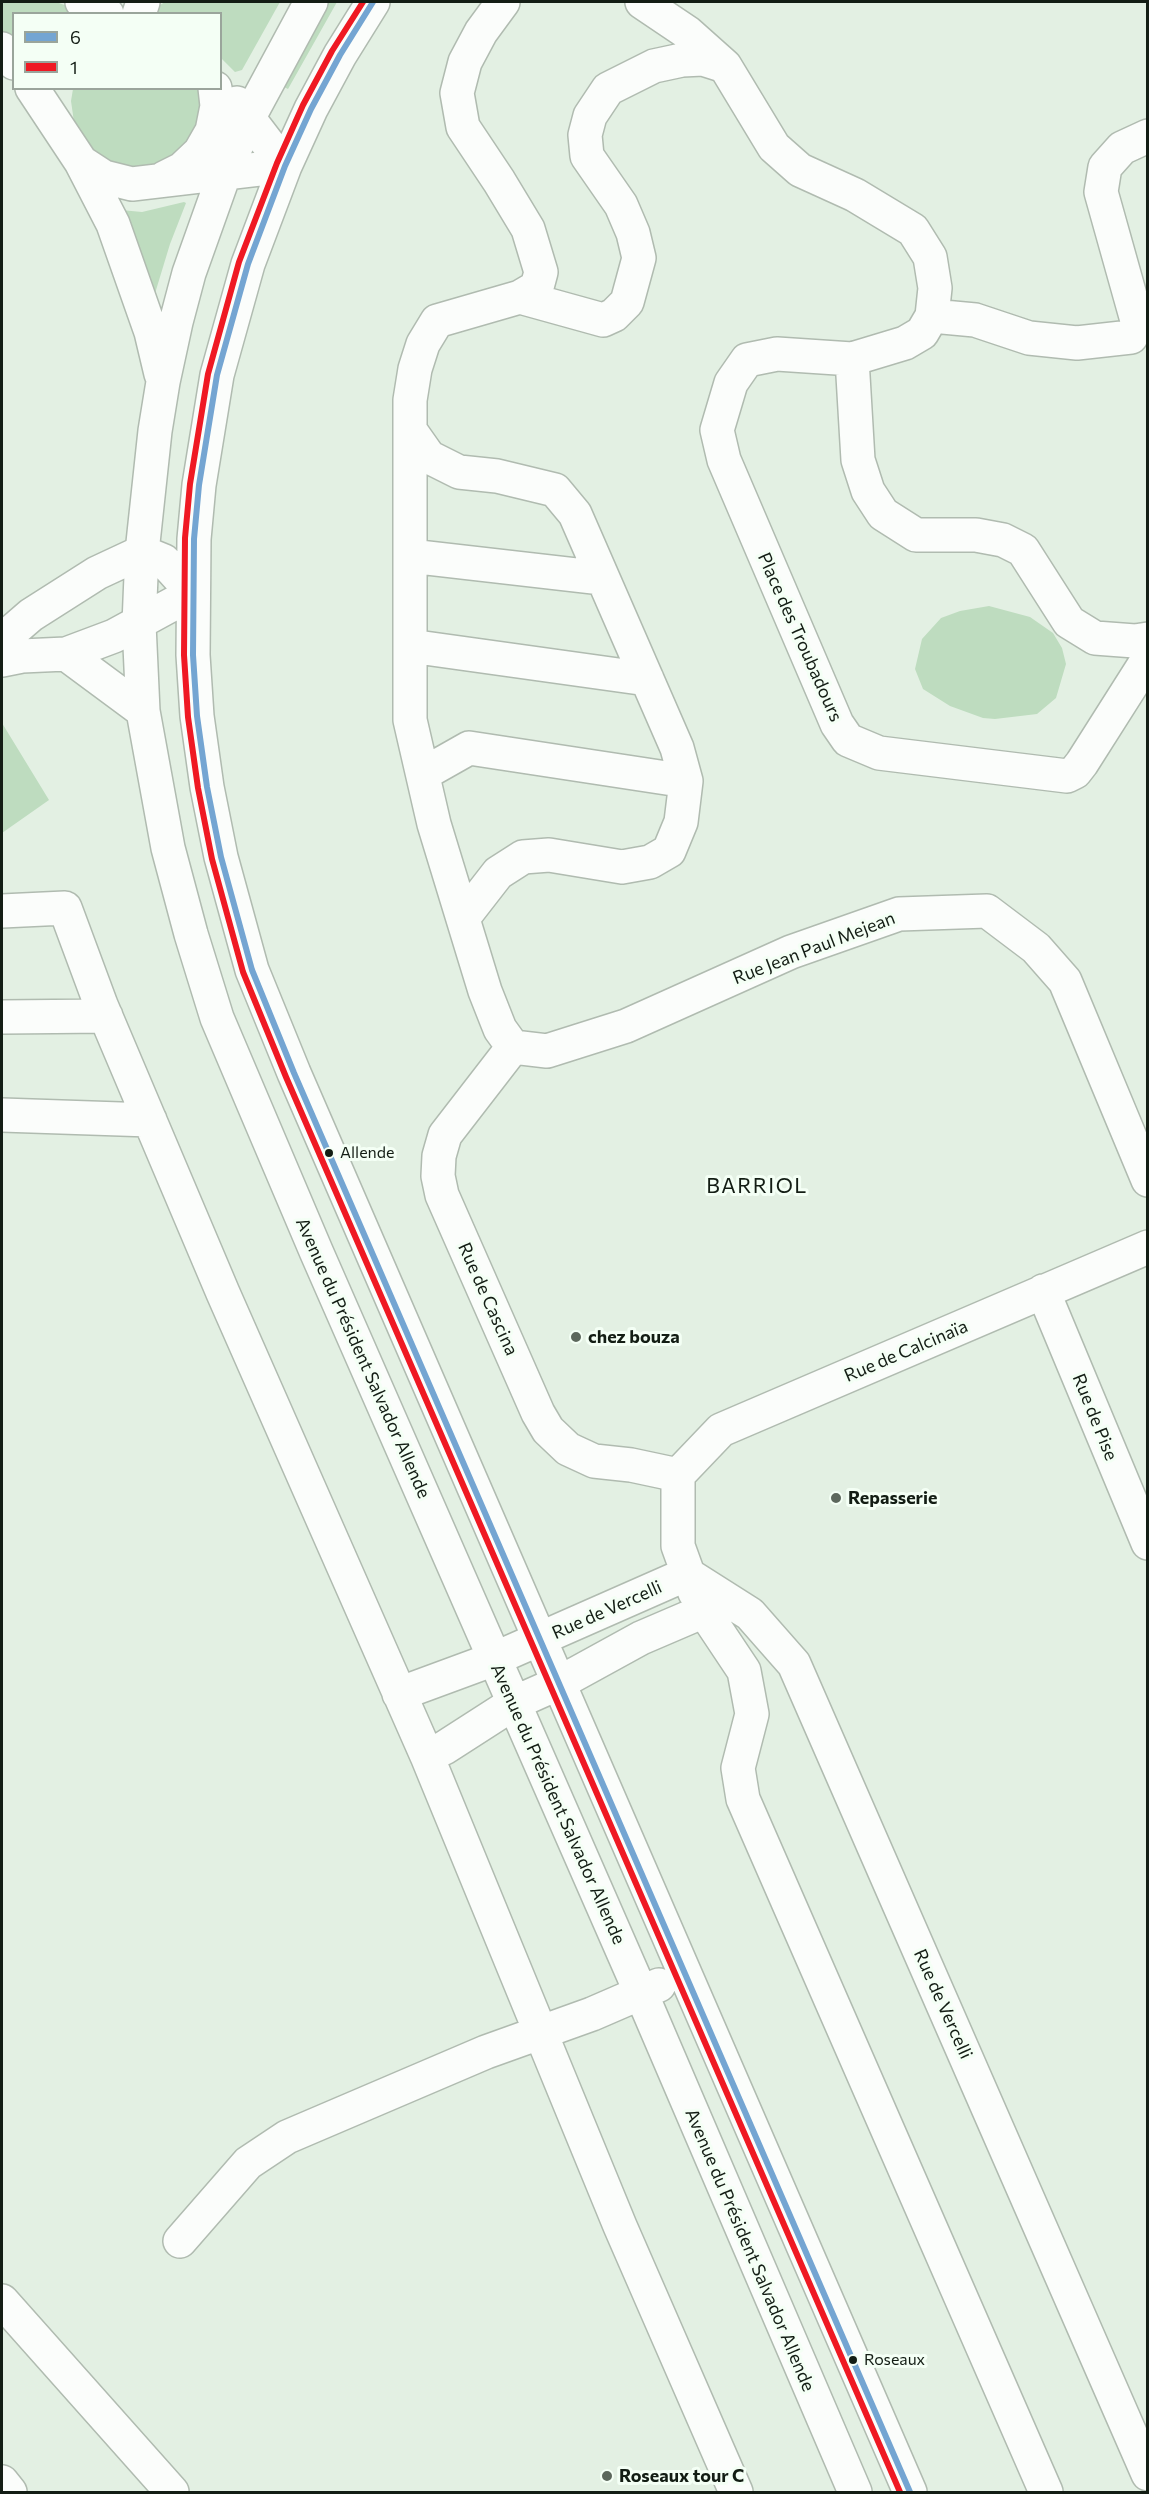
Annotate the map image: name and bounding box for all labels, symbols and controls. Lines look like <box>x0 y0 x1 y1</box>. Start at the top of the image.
legend <box>12 12 222 90</box>
text: 6 <box>70 26 81 48</box>
text: 1 <box>70 56 78 78</box>
street label: Place des Troubadours <box>753 549 847 725</box>
street label: Rue Jean Paul Mejean <box>730 907 898 989</box>
place label: Allende <box>340 1143 394 1163</box>
marker: Allende <box>323 1147 335 1159</box>
district label: BARRIOL <box>706 1173 808 1199</box>
street label: Avenue du Président Salvador Allende <box>291 1214 435 1502</box>
street label: Rue de Cascina <box>453 1239 523 1359</box>
street label: Rue de Calcinaïa <box>841 1315 971 1387</box>
place label: chez bouza <box>588 1326 680 1348</box>
marker: chez bouza <box>569 1330 583 1344</box>
street label: Rue de Pise <box>1068 1370 1122 1464</box>
place label: Repasserie <box>848 1487 938 1509</box>
marker: Repasserie <box>829 1491 843 1505</box>
street label: Rue de Vercelli <box>549 1576 665 1644</box>
street label: Avenue du Président Salvador Allende <box>486 1660 630 1948</box>
street label: Rue de Vercelli <box>909 1946 977 2062</box>
street label: Avenue du Président Salvador Allende <box>680 2105 820 2395</box>
place label: Roseaux <box>864 2350 925 2370</box>
marker: Roseaux <box>847 2354 859 2366</box>
place label: Roseaux tour C <box>619 2465 744 2487</box>
marker: Roseaux tour C <box>600 2469 614 2483</box>

